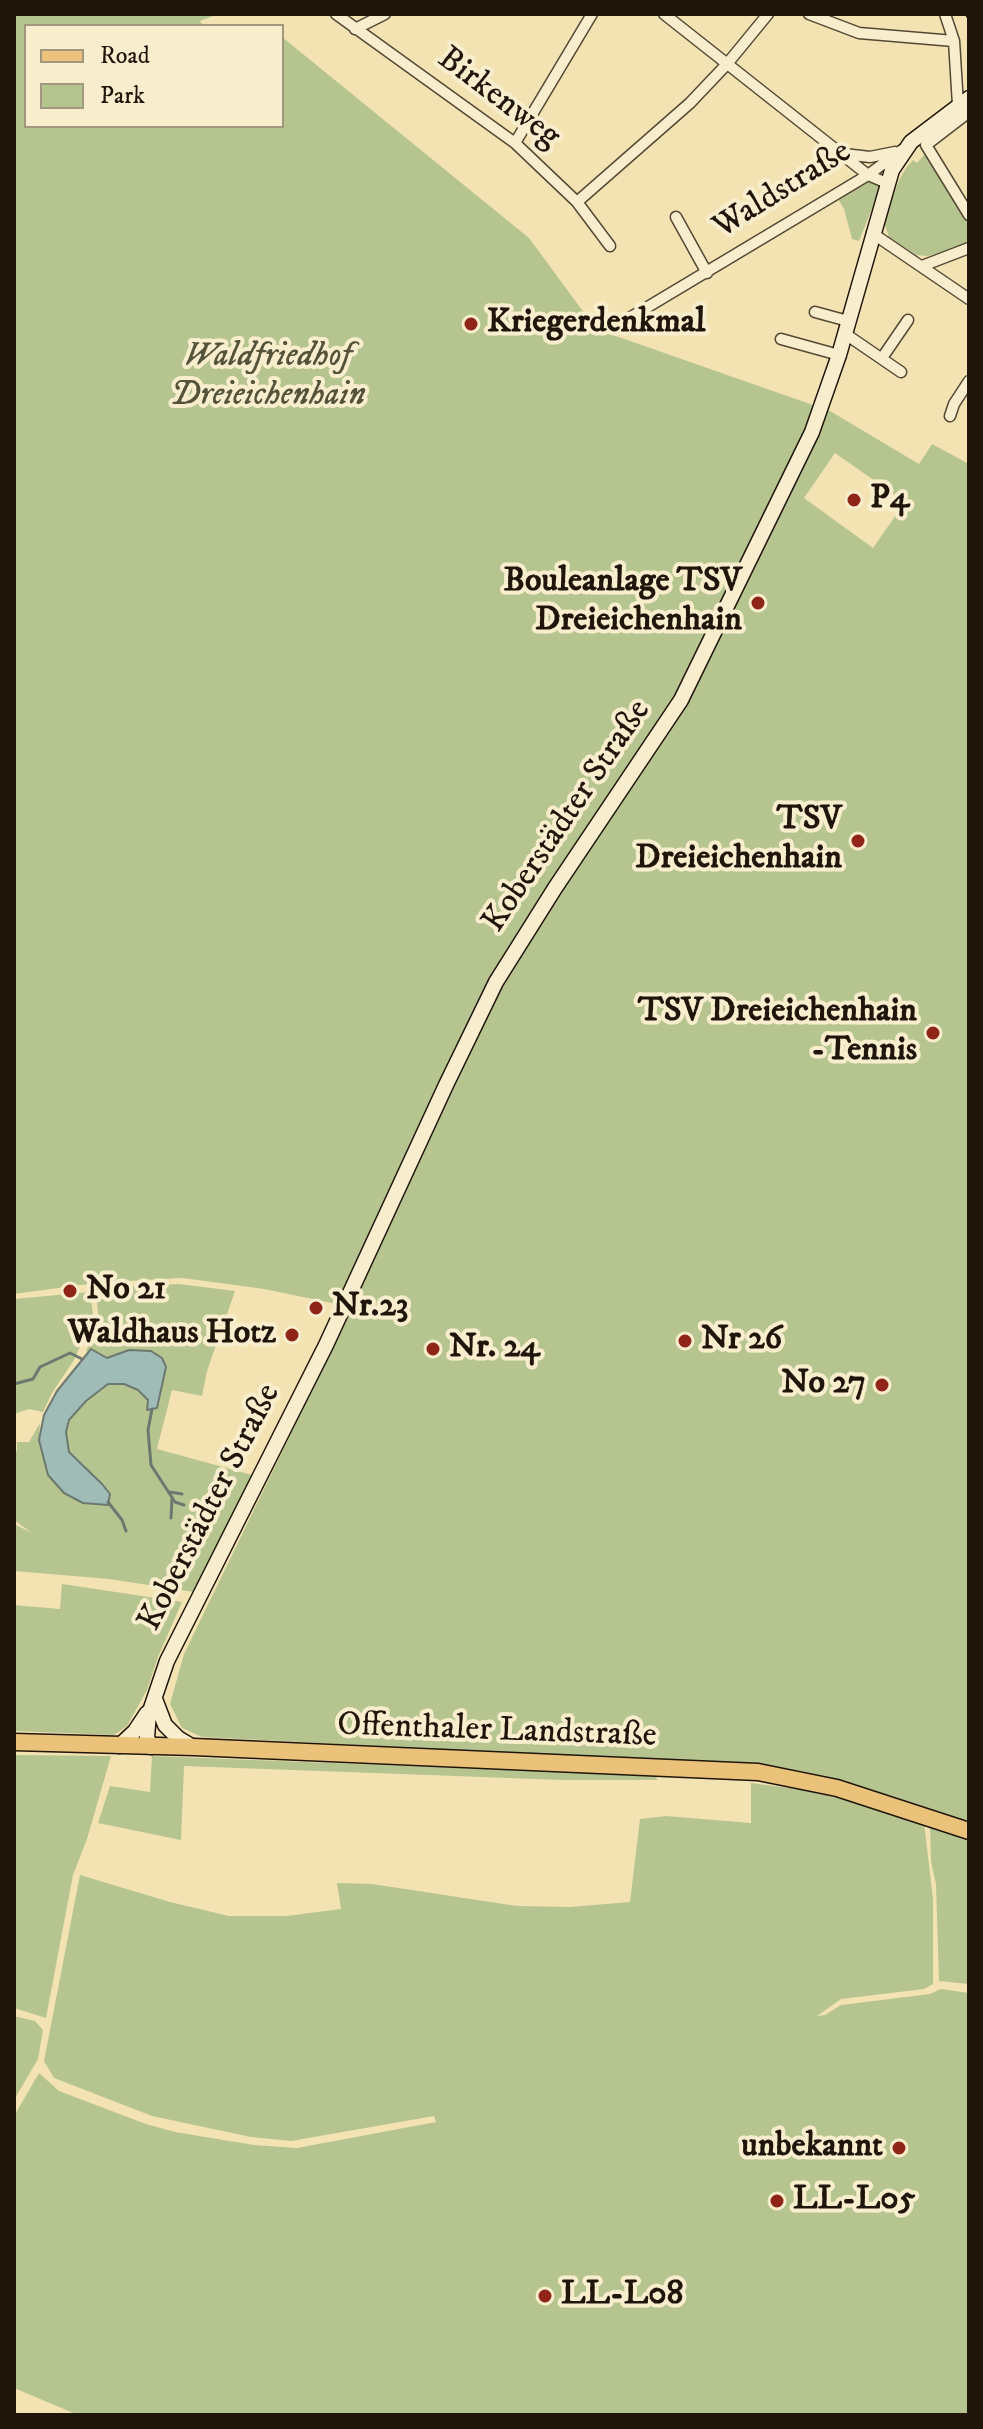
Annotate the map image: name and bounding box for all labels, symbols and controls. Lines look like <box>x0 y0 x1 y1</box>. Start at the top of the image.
legend <box>24 24 284 128</box>
street label: Birkenweg <box>429 40 567 158</box>
text: Road <box>100 41 150 71</box>
text: Park <box>100 81 145 111</box>
street label: Waldstraße <box>707 133 859 249</box>
place label: Kriegerdenkmal <box>487 304 705 344</box>
marker: Kriegerdenkmal <box>462 315 480 333</box>
park label: Waldfriedhof Dreieichenhain <box>170 338 366 418</box>
place label: P4 <box>870 480 909 520</box>
marker: P4 <box>845 491 863 509</box>
place label: Bouleanlage TSV Dreieichenhain <box>503 563 742 642</box>
marker: Bouleanlage TSV Dreieichenhain <box>749 594 767 612</box>
street label: Koberstädter Straße <box>475 693 661 941</box>
place label: TSV Dreieichenhain <box>635 801 842 880</box>
marker: TSV Dreieichenhain <box>849 832 867 850</box>
place label: TSV Dreieichenhain -Tennis <box>638 993 917 1072</box>
marker: TSV Dreieichenhain -Tennis <box>924 1024 942 1042</box>
place label: No 21 <box>86 1271 166 1311</box>
marker: No 21 <box>61 1282 79 1300</box>
place label: Nr.23 <box>332 1288 409 1328</box>
marker: Nr.23 <box>307 1299 325 1317</box>
place label: Waldhaus Hotz <box>68 1315 276 1355</box>
place label: Nr 26 <box>701 1321 782 1361</box>
marker: Waldhaus Hotz <box>283 1326 301 1344</box>
place label: Nr. 24 <box>449 1329 540 1369</box>
marker: Nr 26 <box>676 1332 694 1350</box>
marker: Nr. 24 <box>424 1340 442 1358</box>
place label: No 27 <box>781 1365 866 1405</box>
marker: No 27 <box>873 1376 891 1394</box>
street label: Koberstädter Straße <box>131 1378 291 1638</box>
street label: Offenthaler Landstraße <box>337 1706 657 1758</box>
place label: unbekannt <box>741 2128 883 2168</box>
marker: unbekannt <box>890 2139 908 2157</box>
place label: LL-L05 <box>793 2181 916 2221</box>
marker: LL-L05 <box>768 2192 786 2210</box>
place label: LL-L08 <box>561 2276 684 2316</box>
marker: LL-L08 <box>536 2287 554 2305</box>

